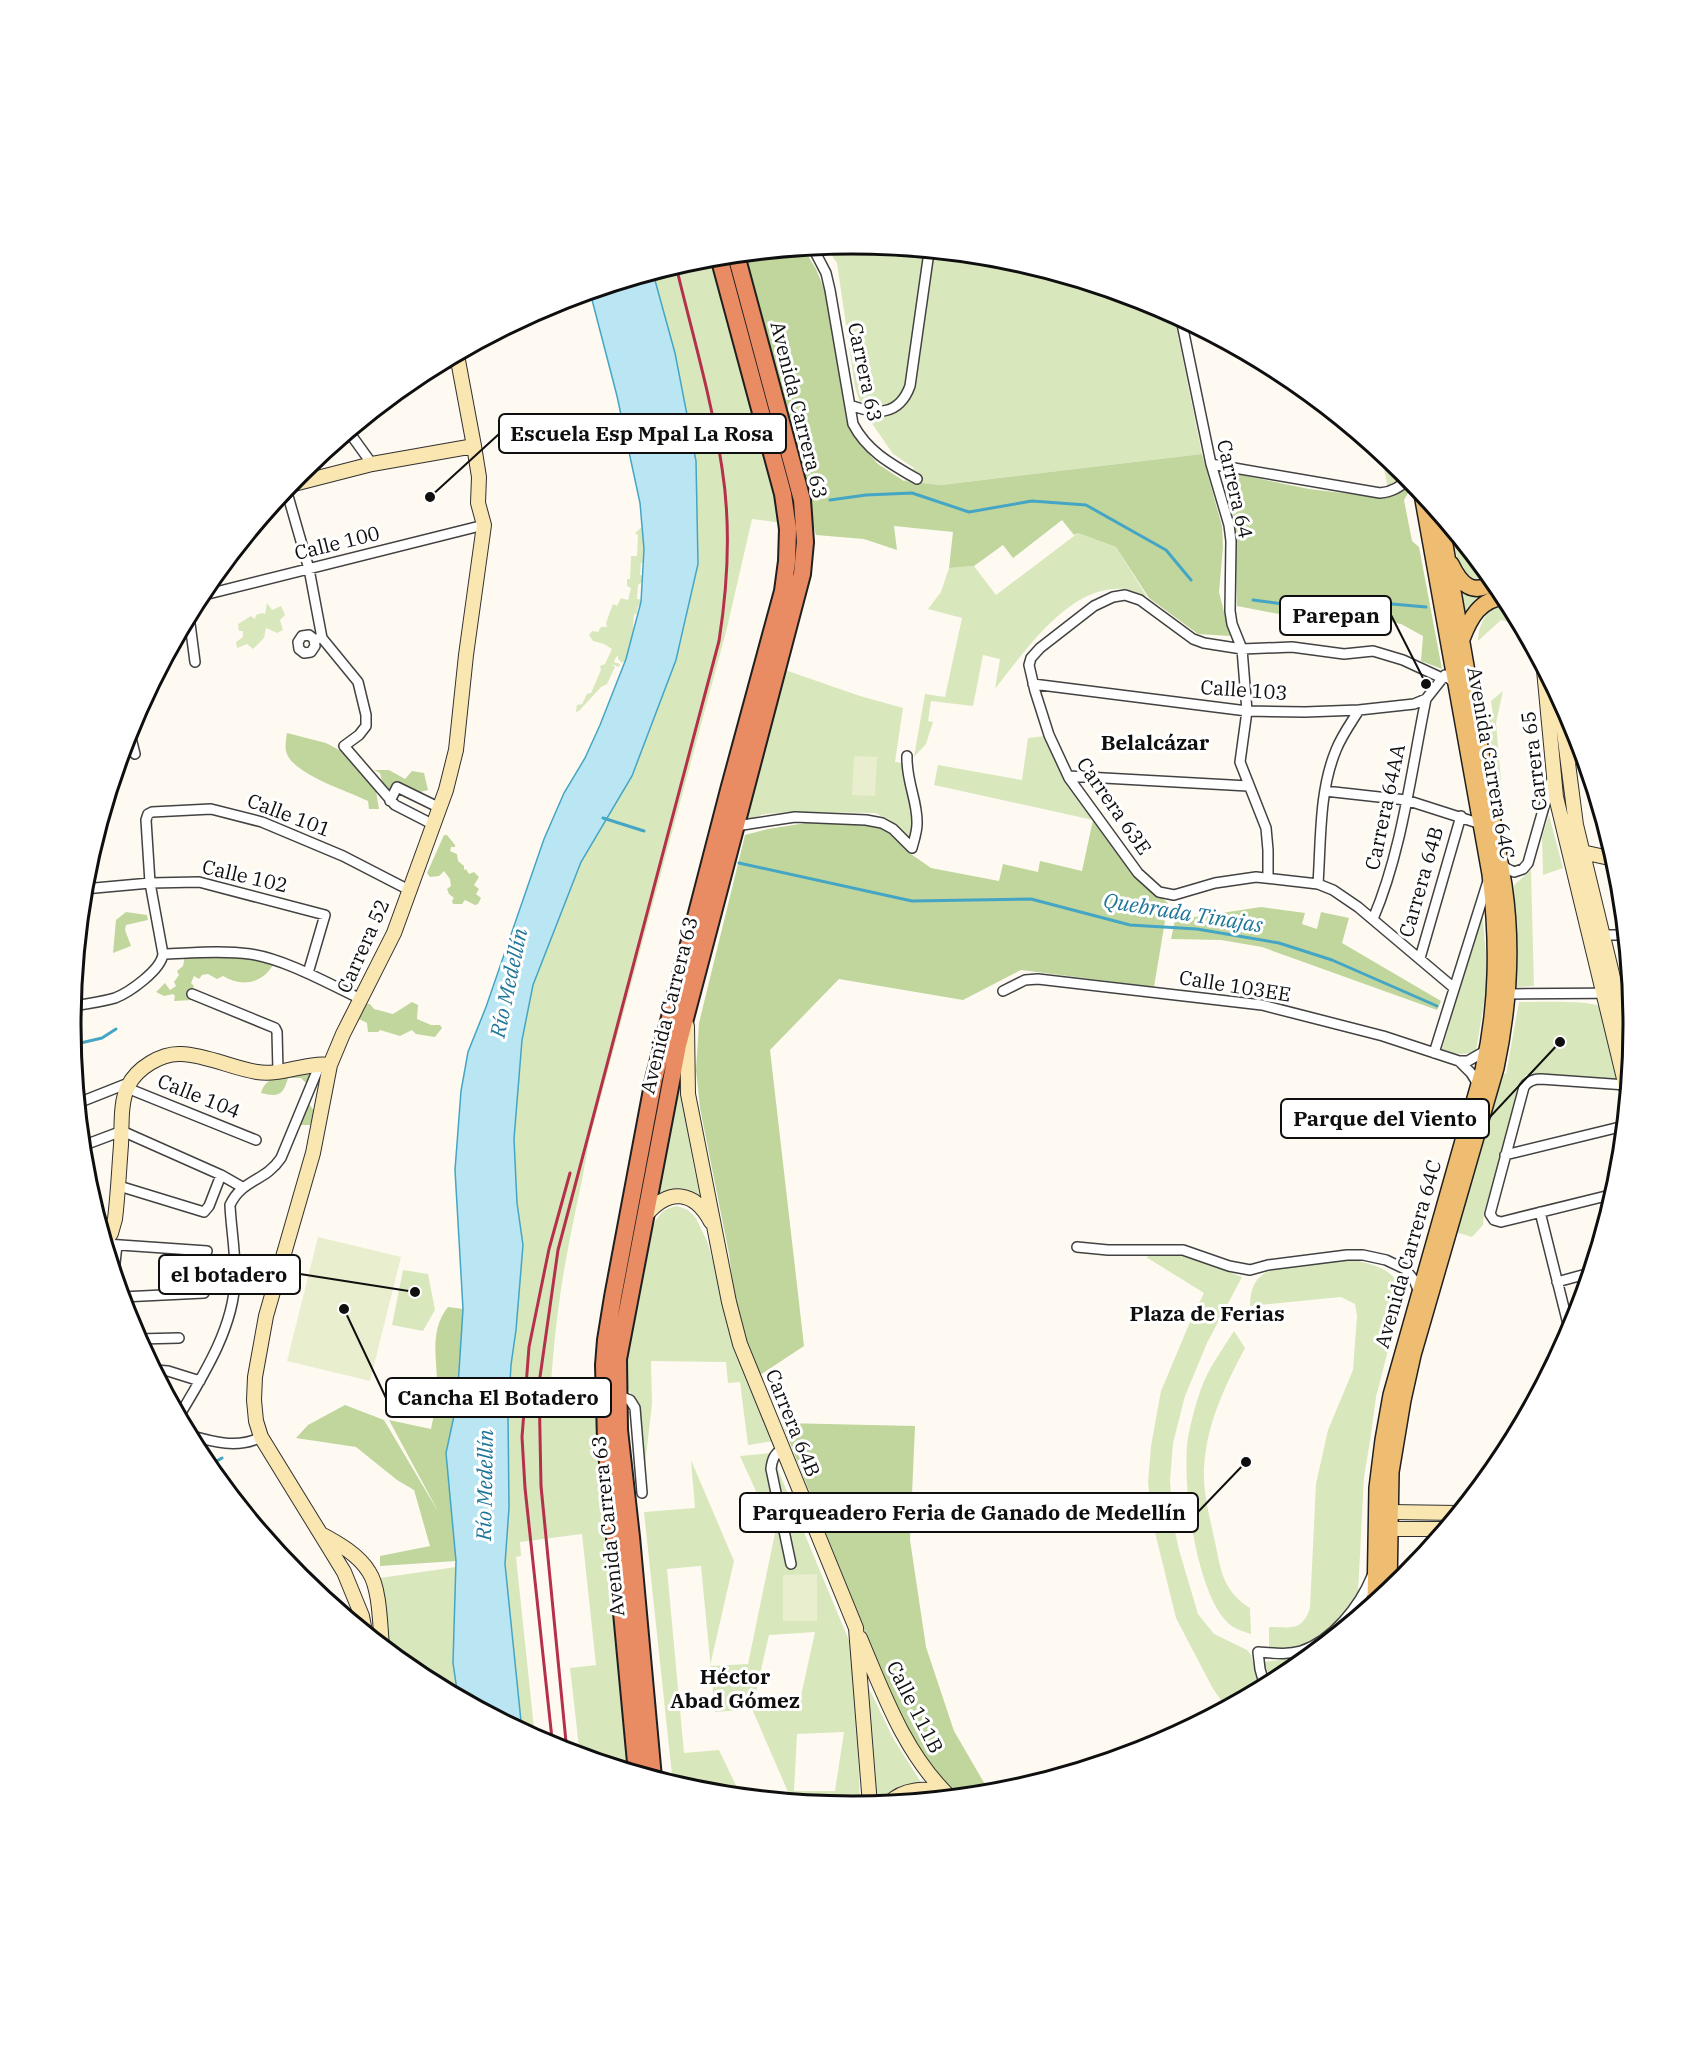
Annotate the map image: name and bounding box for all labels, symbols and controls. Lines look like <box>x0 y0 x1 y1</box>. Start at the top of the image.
street label: Avenida Carrera 63 <box>764 318 835 501</box>
street label: Carrera 63 <box>842 320 889 424</box>
callout: Escuela Esp Mpal La Rosa <box>499 414 786 453</box>
text: Escuela Esp Mpal La Rosa <box>510 419 774 447</box>
street label: Carrera 64 <box>1211 437 1260 541</box>
street label: Calle 100 <box>291 519 382 566</box>
callout: Parepan <box>1280 596 1391 635</box>
text: Parepan <box>1292 601 1380 629</box>
street label: Avenida Carrera 64C <box>1461 665 1522 861</box>
street label: Calle 103 <box>1200 673 1288 706</box>
street label: Carrera 65 <box>1514 710 1553 813</box>
district label: Belalcázar <box>1101 728 1210 756</box>
street label: Carrera 64AA <box>1358 741 1411 872</box>
street label: Carrera 63E <box>1071 752 1158 860</box>
street label: Calle 101 <box>244 786 335 843</box>
street label: Carrera 64B <box>1392 823 1449 940</box>
street label: Calle 102 <box>200 853 291 898</box>
water label: Quebrada Tinajas <box>1102 886 1265 938</box>
street label: Carrera 52 <box>330 894 395 997</box>
street label: Avenida Carrera 63 <box>633 913 704 1096</box>
water label: Río Medellín <box>483 925 533 1041</box>
street label: Calle 103EE <box>1177 963 1293 1008</box>
street label: Calle 104 <box>154 1067 245 1124</box>
callout: Parque del Viento <box>1281 1099 1489 1138</box>
text: Parque del Viento <box>1293 1104 1477 1132</box>
street label: Avenida Carrera 64C <box>1368 1157 1447 1351</box>
callout: el botadero <box>159 1255 300 1294</box>
text: el botadero <box>171 1260 287 1288</box>
district label: Plaza de Ferias <box>1129 1299 1285 1327</box>
street label: Carrera 64B <box>760 1365 827 1481</box>
callout: Cancha El Botadero <box>386 1378 611 1417</box>
text: Cancha El Botadero <box>397 1383 599 1411</box>
water label: Río Medellín <box>469 1429 499 1542</box>
street label: Avenida Carrera 63 <box>585 1434 630 1618</box>
callout: Parqueadero Feria de Ganado de Medellín <box>740 1493 1198 1532</box>
text: Parqueadero Feria de Ganado de Medellín <box>752 1498 1186 1526</box>
street label: Calle 111B <box>881 1656 950 1758</box>
district label: Héctor Abad Gómez <box>670 1662 800 1714</box>

